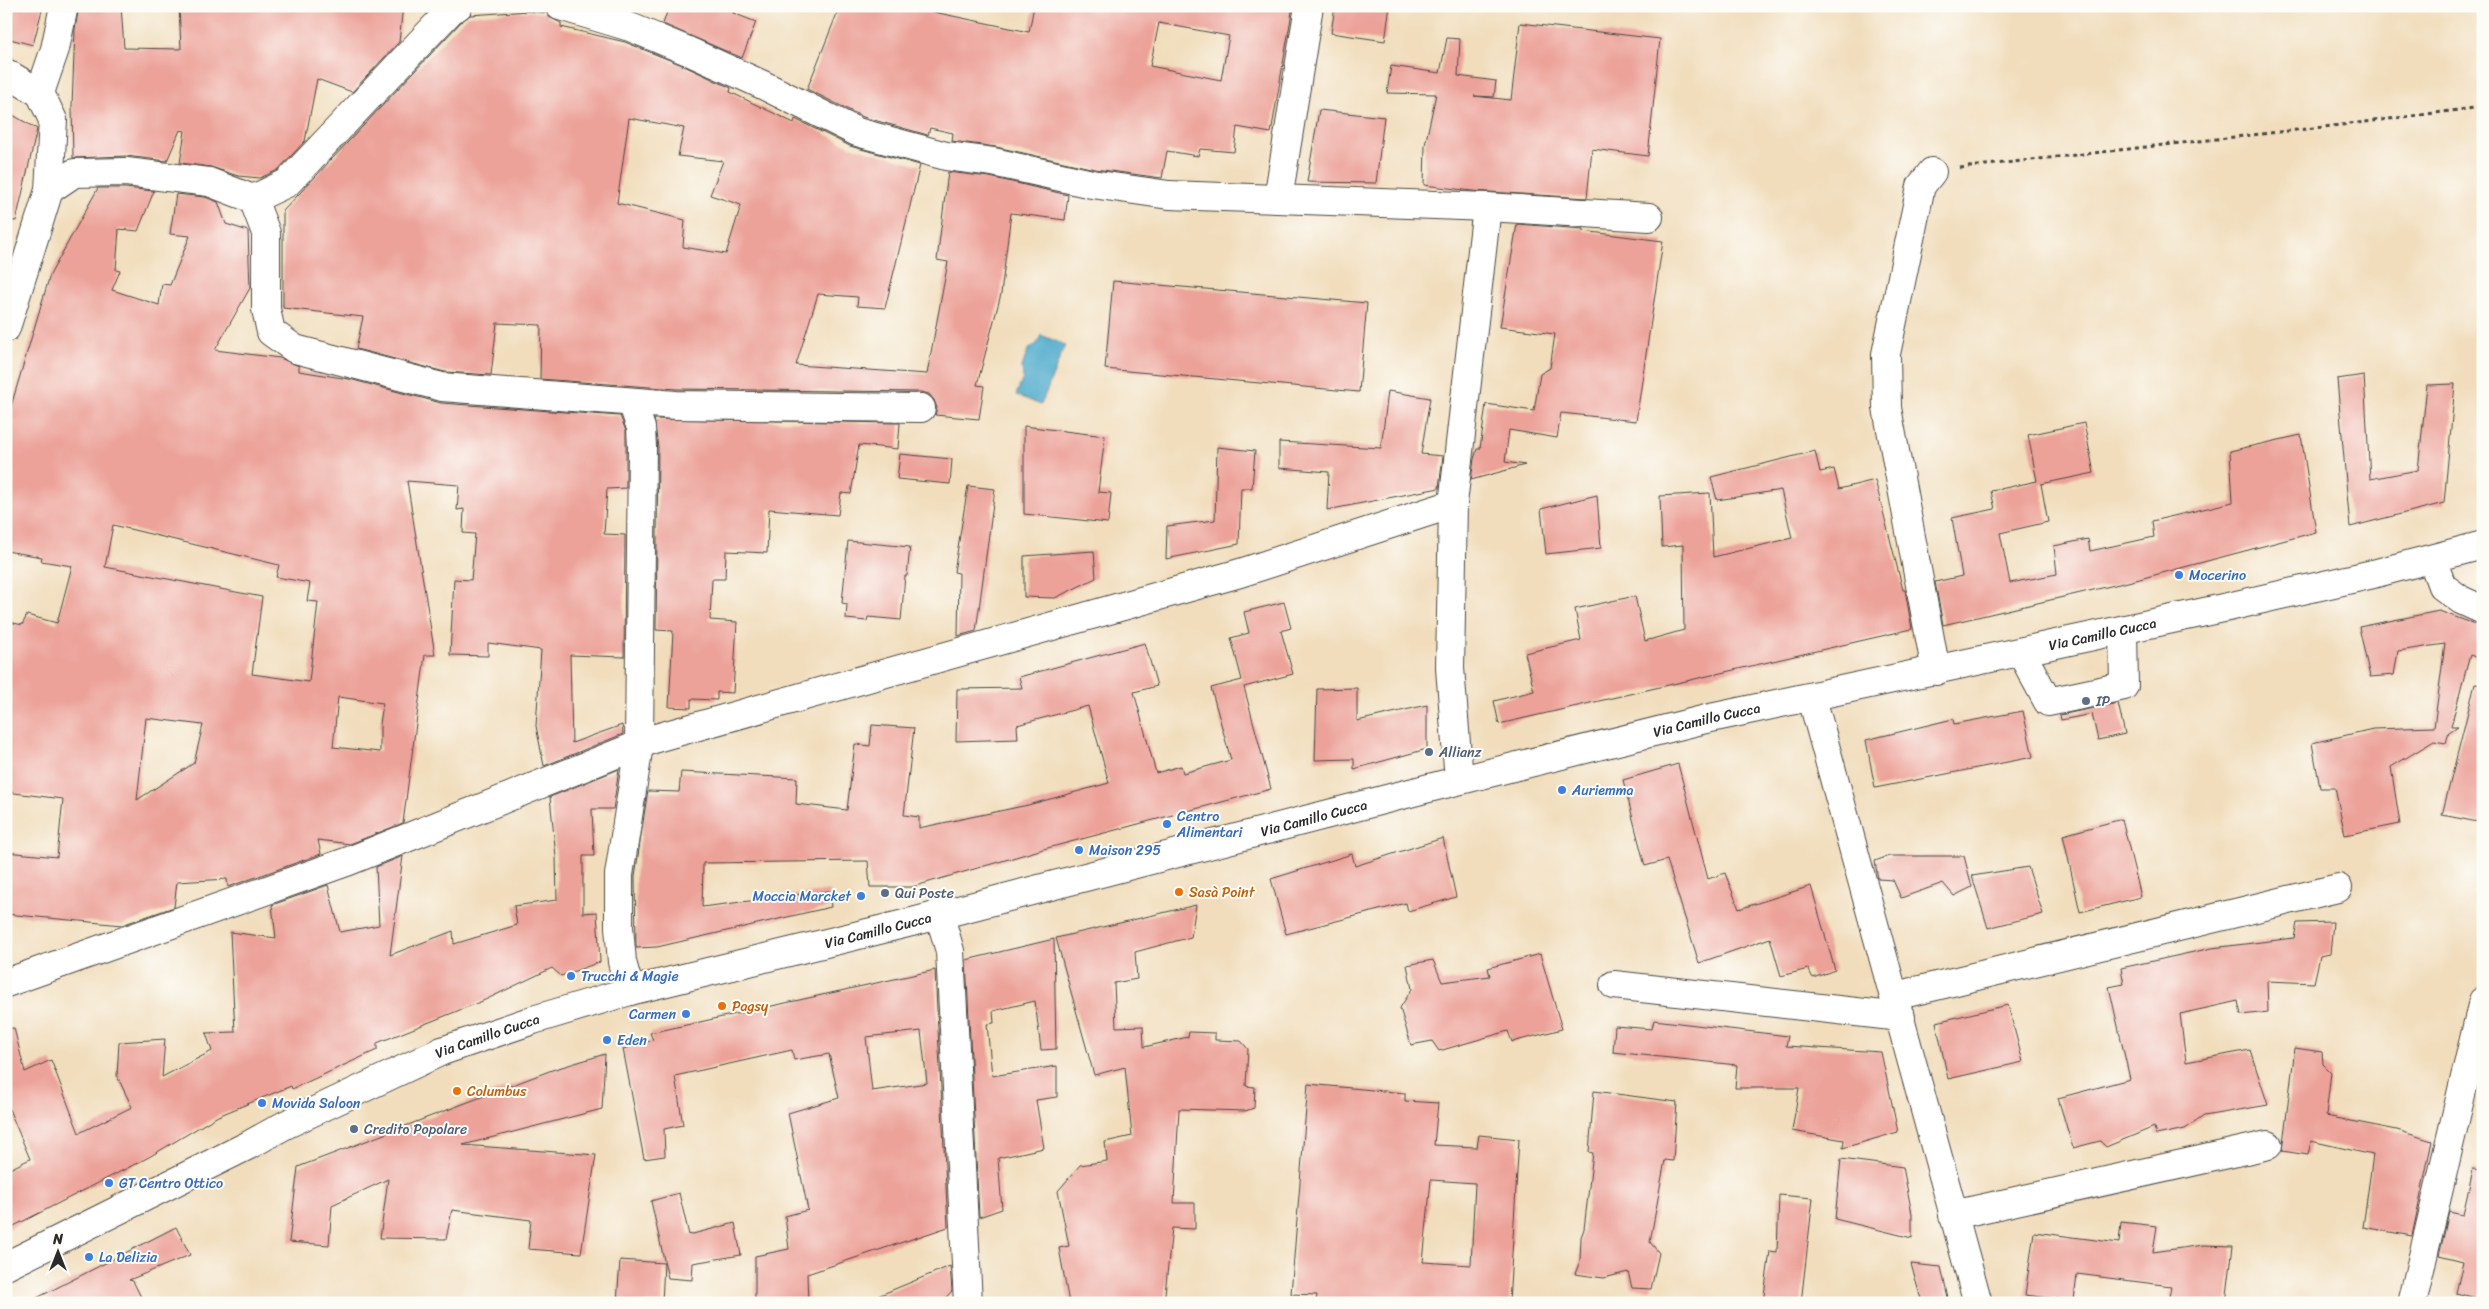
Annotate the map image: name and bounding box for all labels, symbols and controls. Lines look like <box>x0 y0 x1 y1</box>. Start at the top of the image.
place label: Mocerino <box>2189 563 2246 588</box>
marker: Mocerino <box>2173 569 2185 581</box>
street label: Via Camillo Cucca <box>2046 610 2159 658</box>
place label: IP <box>2095 689 2111 714</box>
street label: Via Camillo Cucca <box>1650 695 1763 744</box>
marker: IP <box>2080 695 2092 707</box>
place label: Allianz <box>1438 740 1482 765</box>
marker: Allianz <box>1423 746 1435 758</box>
place label: Auriemma <box>1571 778 1634 803</box>
marker: Auriemma <box>1556 784 1568 796</box>
street label: Via Camillo Cucca <box>1258 792 1370 844</box>
place label: Centro Alimentari <box>1176 804 1243 845</box>
marker: Centro Alimentari <box>1161 818 1173 830</box>
place label: Maison 295 <box>1089 838 1162 863</box>
marker: Maison 295 <box>1073 844 1085 856</box>
place label: Sasà Point <box>1189 880 1256 905</box>
place label: Qui Poste <box>895 881 954 906</box>
place label: Moccia Marcket <box>753 884 852 909</box>
marker: Sasà Point <box>1173 886 1185 898</box>
marker: Qui Poste <box>879 887 891 899</box>
marker: Moccia Marcket <box>855 890 867 902</box>
street label: Via Camillo Cucca <box>822 905 934 955</box>
place label: Trucchi & Magie <box>581 964 679 989</box>
marker: Trucchi & Magie <box>565 970 577 982</box>
place label: Pagsy <box>732 994 769 1019</box>
marker: Pagsy <box>716 1000 728 1012</box>
place label: Carmen <box>629 1002 676 1027</box>
street label: Via Camillo Cucca <box>430 1006 543 1065</box>
marker: Carmen <box>680 1008 692 1020</box>
place label: Eden <box>617 1028 647 1053</box>
marker: Eden <box>601 1034 613 1046</box>
place label: Columbus <box>467 1079 527 1104</box>
marker: Columbus <box>451 1085 463 1097</box>
place label: Movida Saloon <box>272 1091 361 1116</box>
marker: Movida Saloon <box>256 1097 268 1109</box>
place label: Credito Popolare <box>364 1117 467 1142</box>
marker: Credito Popolare <box>348 1123 360 1135</box>
place label: GT Centro Ottico <box>119 1171 223 1196</box>
marker: GT Centro Ottico <box>103 1177 115 1189</box>
north arrow <box>32 1226 82 1276</box>
text: N <box>52 1227 63 1252</box>
place label: La Delizia <box>99 1245 158 1270</box>
marker: La Delizia <box>83 1251 95 1263</box>

